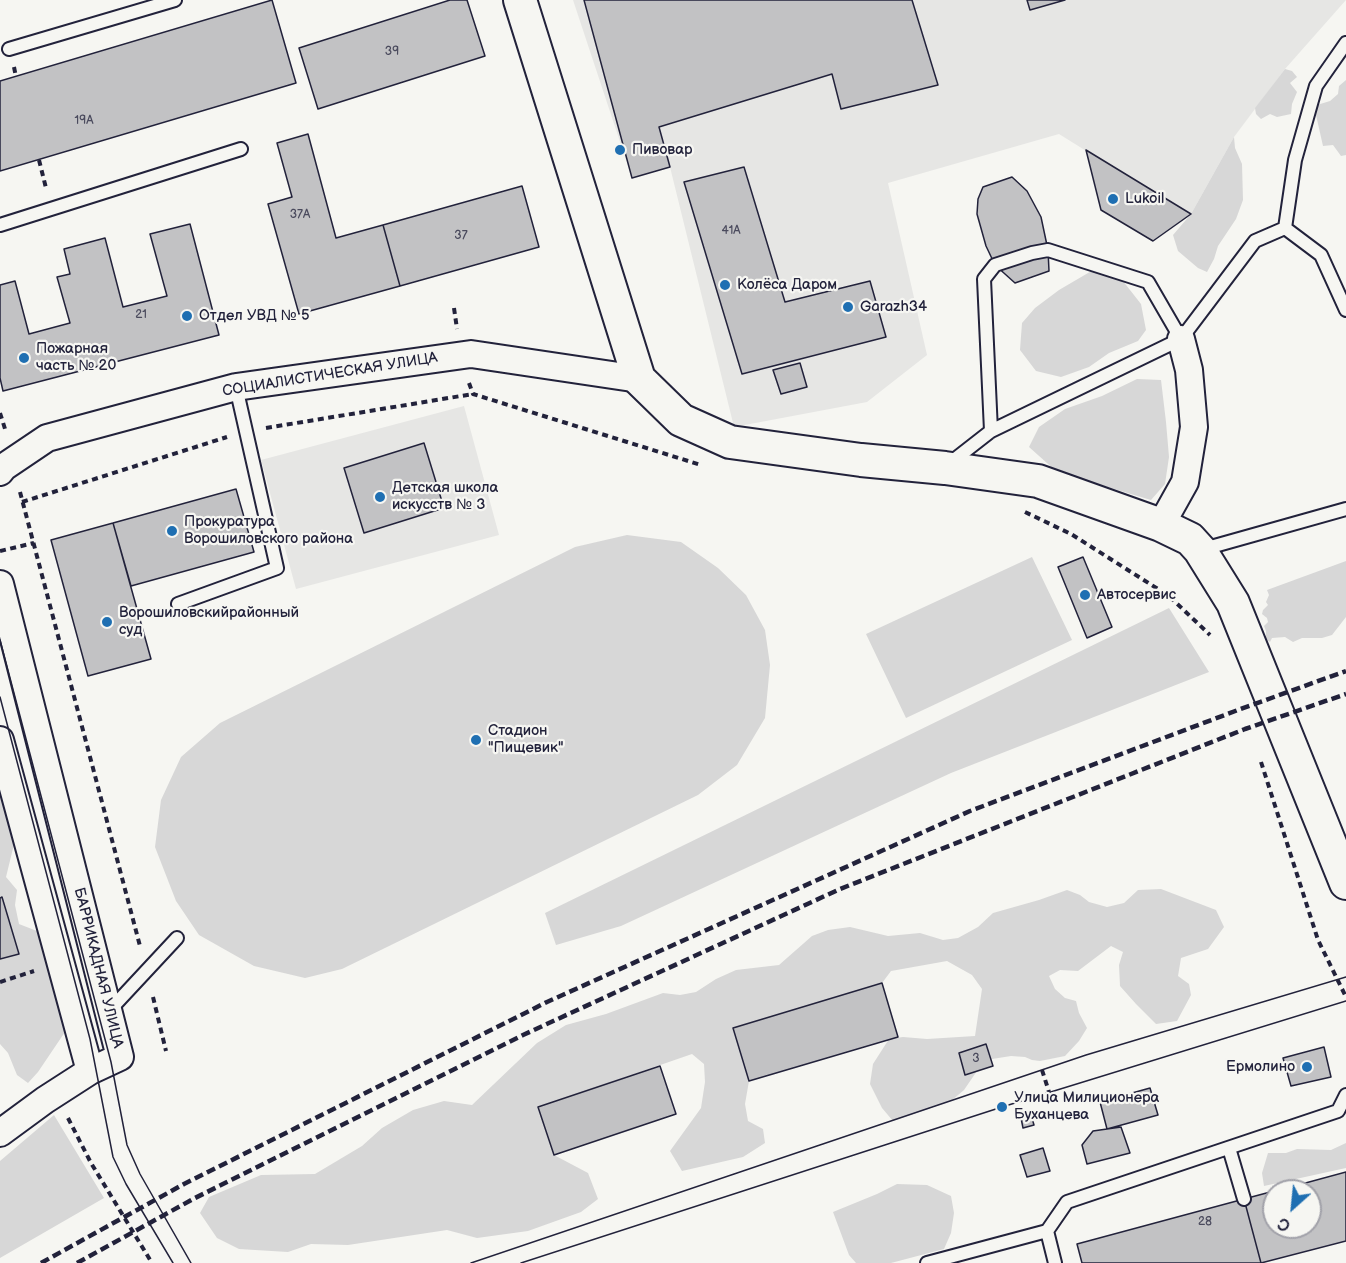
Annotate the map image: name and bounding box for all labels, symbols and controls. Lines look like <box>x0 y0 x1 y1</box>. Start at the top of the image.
house number: 39 <box>385 45 399 59</box>
house number: 19А <box>75 114 93 128</box>
place label: Пивовар <box>632 141 692 159</box>
marker: Пивовар <box>613 143 627 157</box>
place label: Lukoil <box>1125 190 1164 208</box>
marker: Lukoil <box>1106 192 1120 206</box>
house number: 37А <box>290 208 310 222</box>
house number: 41А <box>721 224 741 238</box>
house number: 37 <box>454 229 468 243</box>
place label: Колёса Даром <box>737 276 837 294</box>
marker: Колёса Даром <box>718 278 732 292</box>
place label: Garazh34 <box>860 298 927 316</box>
marker: Garazh34 <box>841 300 855 314</box>
place label: Отдел УВД № 5 <box>199 307 310 325</box>
house number: 21 <box>135 308 147 322</box>
marker: Отдел УВД № 5 <box>180 309 194 323</box>
place label: Пожарная часть № 20 <box>36 340 116 375</box>
street label: СОЦИАЛИСТИЧЕСКАЯ УЛИЦА <box>221 349 439 401</box>
marker: Пожарная часть № 20 <box>17 351 31 365</box>
place label: Детская школа искусств № 3 <box>392 479 498 514</box>
marker: Детская школа искусств № 3 <box>373 490 387 504</box>
place label: Прокуратура Ворошиловского района <box>184 513 353 548</box>
marker: Прокуратура Ворошиловского района <box>165 524 179 538</box>
place label: Автосервис <box>1097 586 1176 604</box>
marker: Автосервис <box>1078 588 1092 602</box>
place label: Ворошиловскийрайонный суд <box>119 604 299 639</box>
marker: Ворошиловскийрайонный суд <box>100 615 114 629</box>
place label: Стадион "Пищевик" <box>488 722 564 757</box>
marker: Стадион "Пищевик" <box>469 733 483 747</box>
street label: БАРРИКАДНАЯ УЛИЦА <box>69 886 127 1050</box>
house number: 3 <box>972 1052 980 1066</box>
place label: Ермолино <box>1226 1058 1295 1076</box>
marker: Ермолино <box>1300 1060 1314 1074</box>
place label: Улица Милиционера Буханцева <box>1014 1089 1159 1124</box>
marker: Улица Милиционера Буханцева <box>995 1100 1009 1114</box>
north arrow <box>1262 1179 1322 1239</box>
text: С <box>1275 1213 1294 1235</box>
house number: 28 <box>1198 1215 1212 1229</box>

